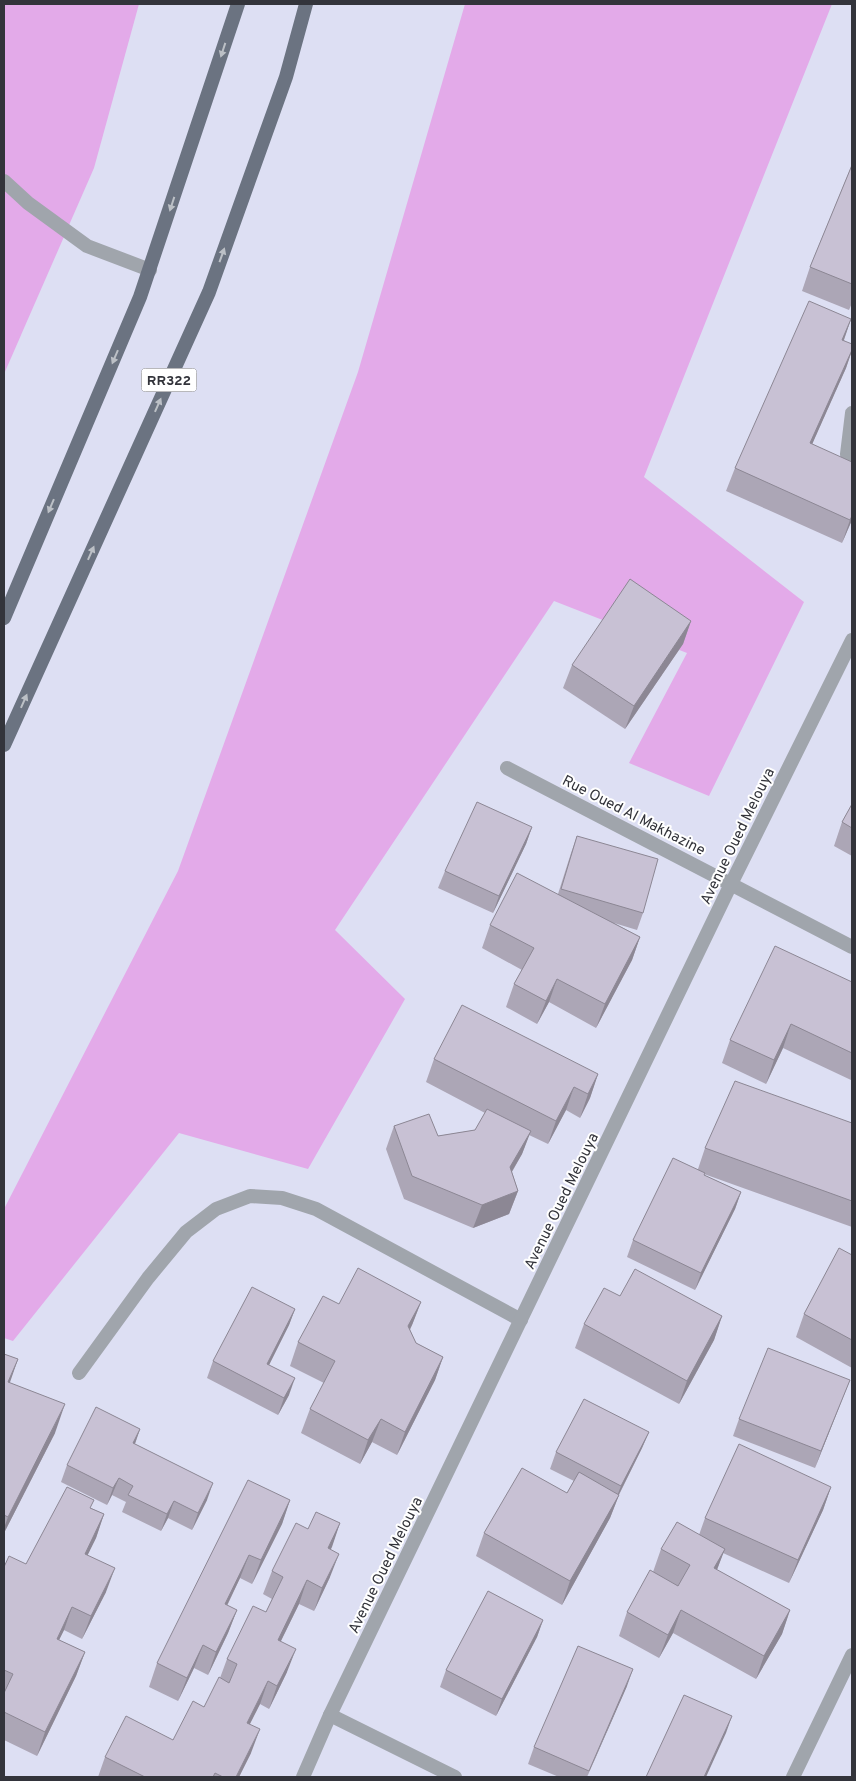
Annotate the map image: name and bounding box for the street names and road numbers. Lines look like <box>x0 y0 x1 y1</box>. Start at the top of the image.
road number: RR322 <box>142 368 196 392</box>
street label: Avenue Oued Melouya <box>697 765 780 908</box>
street label: Rue Oued Al Makhazine <box>558 772 708 861</box>
street label: Avenue Oued Melouya <box>521 1130 604 1273</box>
street label: Avenue Oued Melouya <box>345 1494 428 1637</box>

